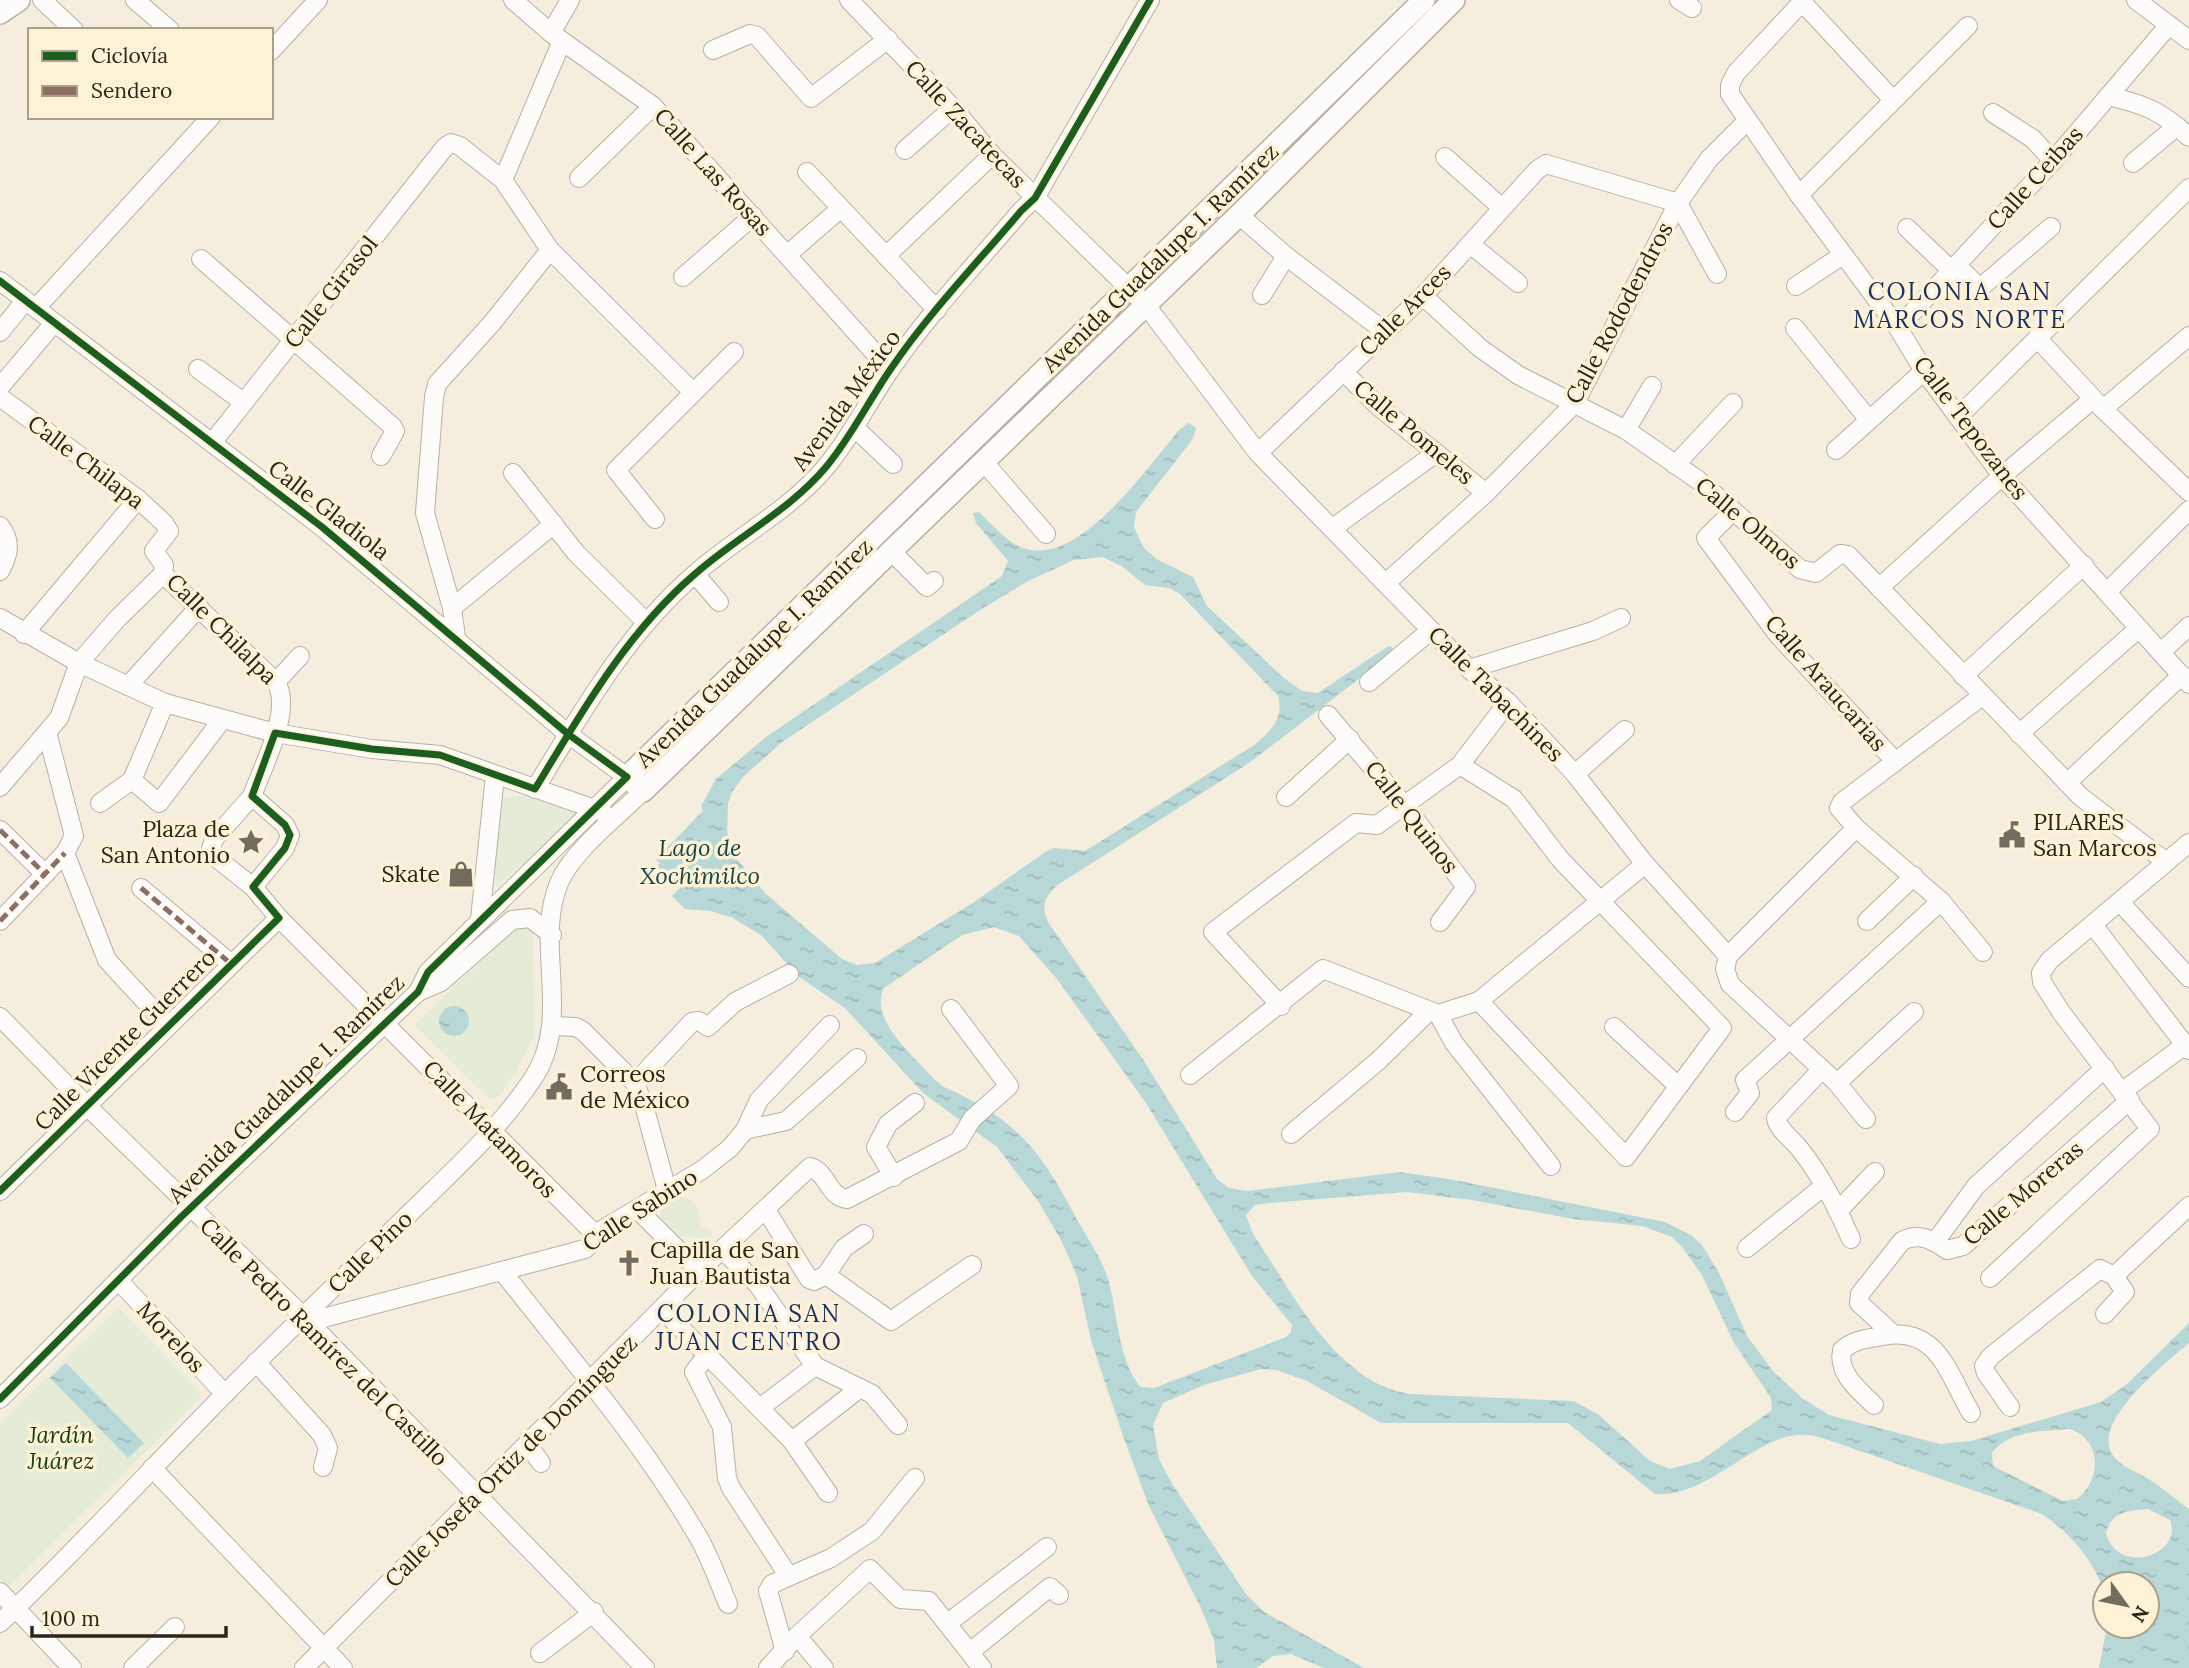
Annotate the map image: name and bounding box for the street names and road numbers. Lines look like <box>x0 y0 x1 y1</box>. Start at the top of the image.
street label: Calle Zacatecas <box>900 54 1033 194</box>
street label: Calle Las Rosas <box>648 102 778 242</box>
street label: Calle Ceibas <box>1980 120 2089 236</box>
street label: Avenida Guadalupe I. Ramírez <box>1035 137 1284 379</box>
street label: Calle Rododendros <box>1558 217 1679 409</box>
street label: Calle Girasol <box>278 230 384 354</box>
street label: Calle Arces <box>1353 258 1457 362</box>
street label: Avenida México <box>784 323 907 477</box>
street label: Calle Tepozanes <box>1908 350 2035 505</box>
street label: Calle Pomeles <box>1348 373 1481 490</box>
street label: Calle Chilapa <box>22 408 151 515</box>
street label: Calle Gladiola <box>263 453 396 566</box>
street label: Calle Olmos <box>1690 470 1807 575</box>
street label: Avenida Guadalupe I. Ramírez <box>629 532 878 774</box>
street label: Calle Chilalpa <box>161 567 284 690</box>
street label: Calle Araucarias <box>1759 608 1894 757</box>
street label: Calle Tabachines <box>1423 620 1570 767</box>
street label: Calle Quinos <box>1359 754 1466 879</box>
street label: Calle Vicente Guerrero <box>28 943 222 1137</box>
street label: Avenida Guadalupe I. Ramírez <box>161 968 410 1210</box>
street label: Calle Matamoros <box>417 1054 563 1204</box>
street label: Calle Moreras <box>1957 1134 2089 1251</box>
street label: Calle Sabino <box>577 1162 703 1257</box>
street label: Calle Pino <box>321 1204 418 1299</box>
street label: Calle Pedro Ramírez del Castillo <box>194 1211 455 1472</box>
street label: Morelos <box>131 1295 212 1378</box>
street label: Calle Josefa Ortiz de Domínguez <box>378 1328 643 1593</box>

